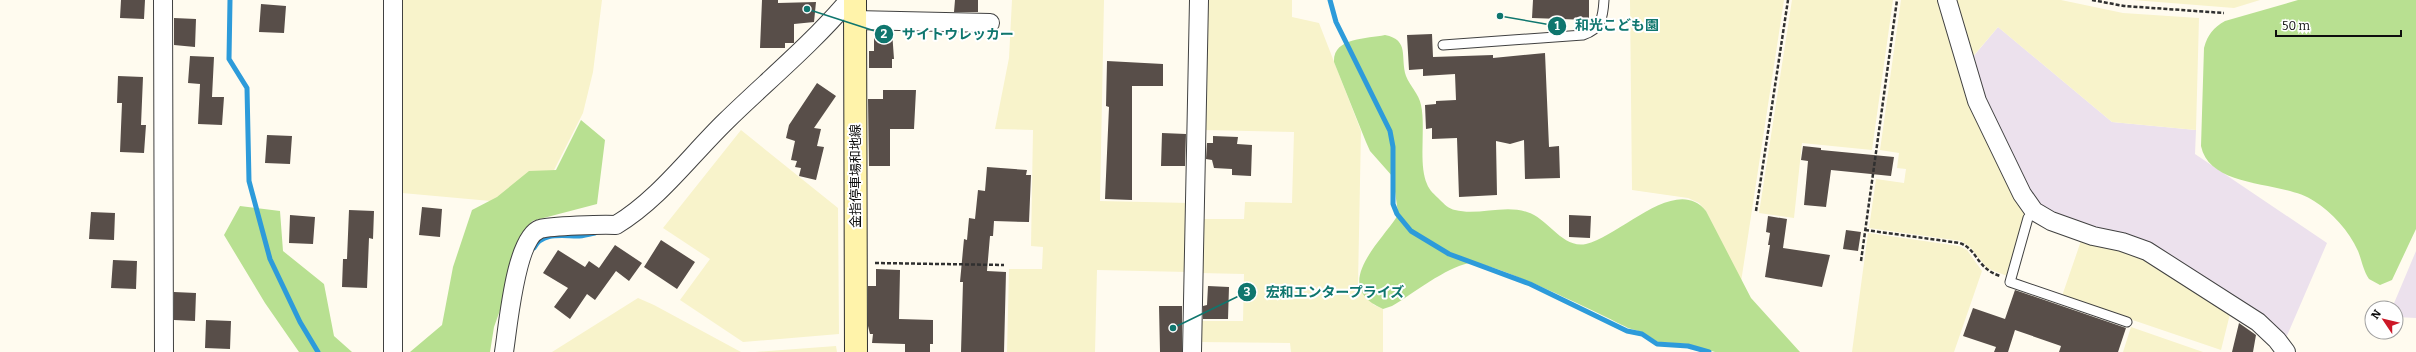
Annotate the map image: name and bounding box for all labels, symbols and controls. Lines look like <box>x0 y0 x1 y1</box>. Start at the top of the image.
scale bar <box>2276 12 2401 38</box>
callout: 和光こども園 <box>1547 13 1667 39</box>
text: 和光こども園 <box>1575 17 1659 34</box>
text: 1 <box>1554 19 1560 33</box>
text: 50 m <box>2282 19 2311 33</box>
callout: サイトウレッカー <box>874 21 1022 47</box>
text: サイトウレッカー <box>902 26 1014 43</box>
text: 2 <box>881 27 888 41</box>
street label: 金指停車場和地線 <box>848 124 863 228</box>
callout: 宏和エンタープライズ <box>1237 279 1413 305</box>
text: 宏和エンタープライズ <box>1266 284 1404 301</box>
text: 3 <box>1244 285 1251 299</box>
north arrow <box>2364 300 2404 340</box>
text: N <box>2368 307 2384 322</box>

